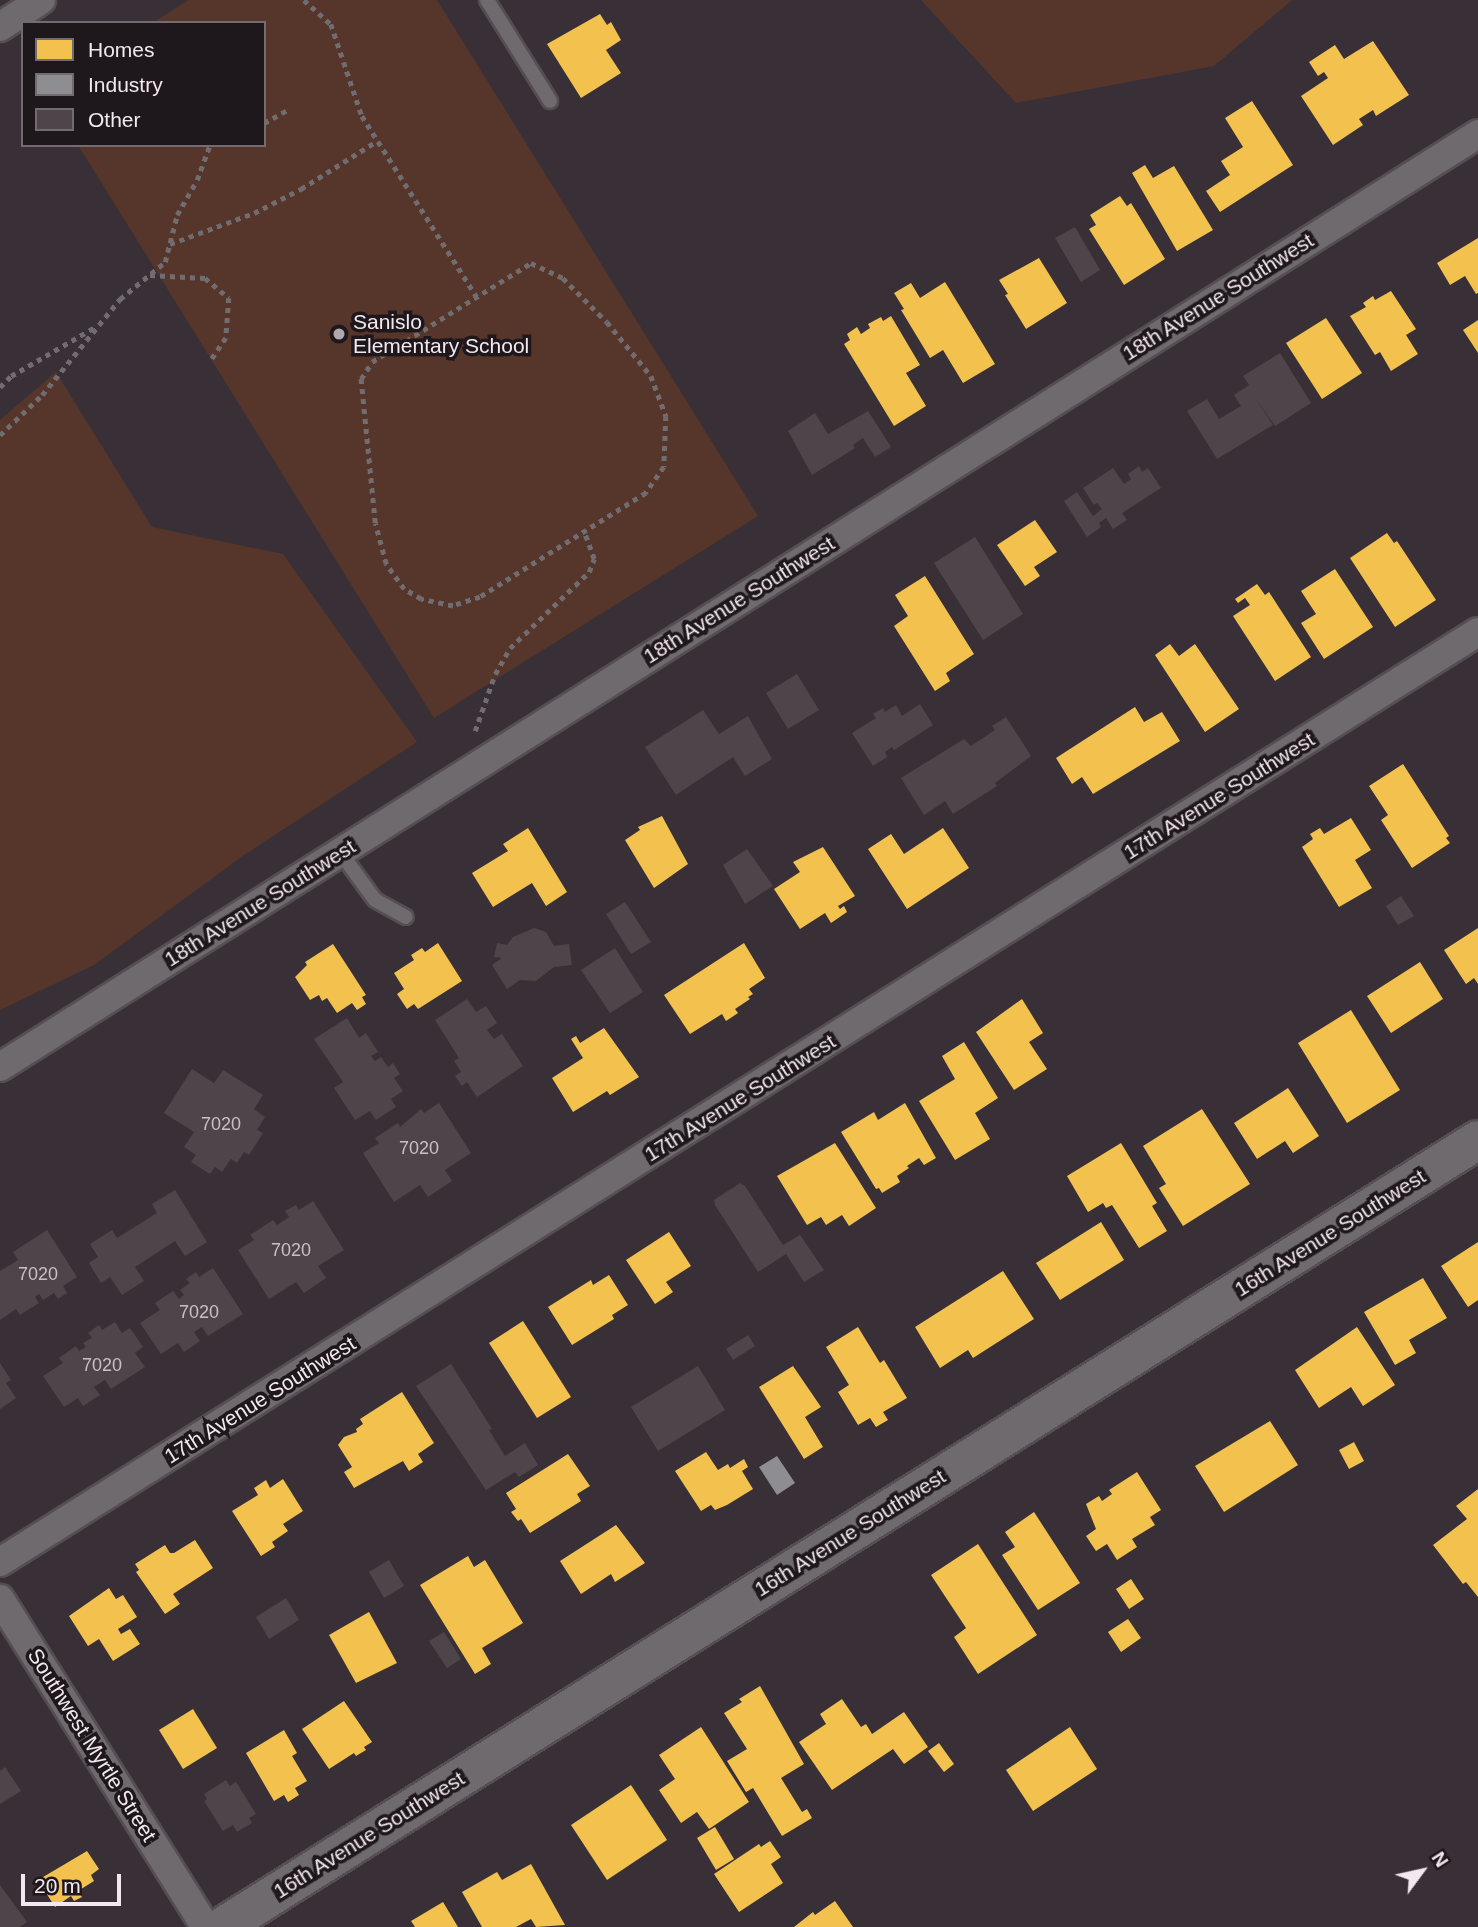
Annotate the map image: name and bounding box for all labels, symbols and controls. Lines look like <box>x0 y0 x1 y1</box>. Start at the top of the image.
legend <box>21 21 266 147</box>
text: Homes <box>88 38 155 61</box>
text: Industry <box>88 73 163 96</box>
text: Other <box>88 108 141 131</box>
street label: 18th Avenue Southwest <box>1117 228 1319 366</box>
place label: Sanislo Elementary School <box>353 309 529 359</box>
marker: Sanislo Elementary School <box>331 326 347 342</box>
street label: 18th Avenue Southwest <box>638 531 840 669</box>
street label: 17th Avenue Southwest <box>1118 727 1320 865</box>
street label: 18th Avenue Southwest <box>159 834 361 972</box>
street label: 17th Avenue Southwest <box>639 1029 841 1167</box>
house number: 7020 <box>201 1113 241 1135</box>
house number: 7020 <box>399 1137 439 1159</box>
street label: 16th Avenue Southwest <box>1229 1164 1431 1302</box>
house number: 7020 <box>271 1239 311 1261</box>
house number: 7020 <box>18 1263 58 1285</box>
house number: 7020 <box>179 1301 219 1323</box>
street label: 17th Avenue Southwest <box>159 1331 361 1469</box>
house number: 7020 <box>82 1354 122 1376</box>
street label: 16th Avenue Southwest <box>749 1464 951 1602</box>
street label: Southwest Myrtle Street <box>22 1644 162 1846</box>
street label: 16th Avenue Southwest <box>268 1766 470 1904</box>
north arrow <box>1387 1836 1457 1906</box>
text: N <box>1427 1848 1453 1871</box>
scale bar <box>24 1860 124 1904</box>
text: 20 m <box>34 1874 81 1897</box>

